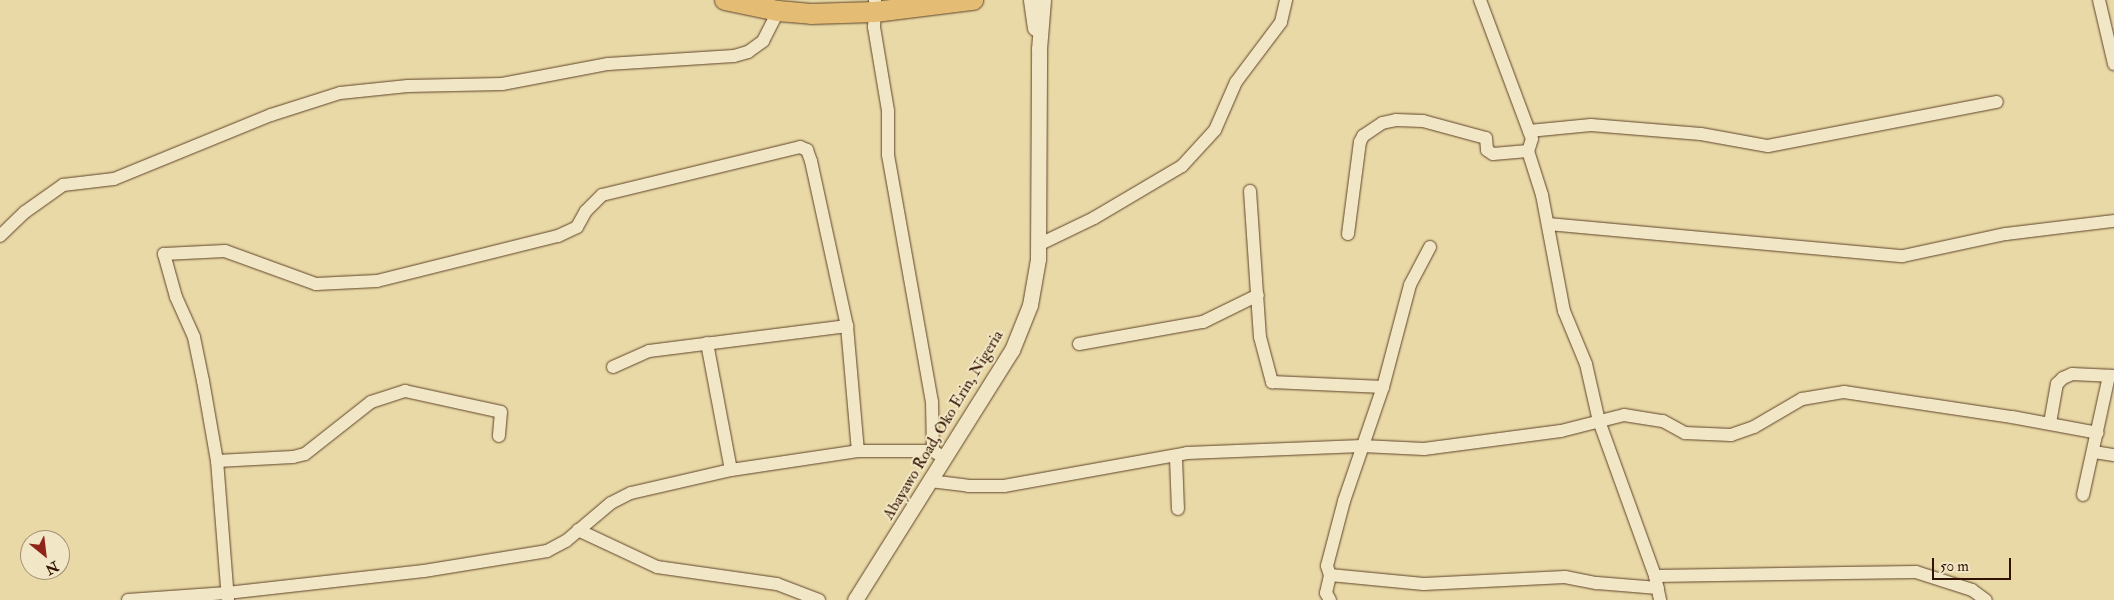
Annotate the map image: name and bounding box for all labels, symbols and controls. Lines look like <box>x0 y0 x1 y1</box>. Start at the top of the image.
street label: Abayawo Road, Oko Erin, Nigeria <box>879 327 1007 523</box>
north arrow <box>20 530 70 580</box>
scale bar <box>1934 548 2013 580</box>
text: N <box>42 557 62 578</box>
text: 50 m <box>1940 557 1969 576</box>

